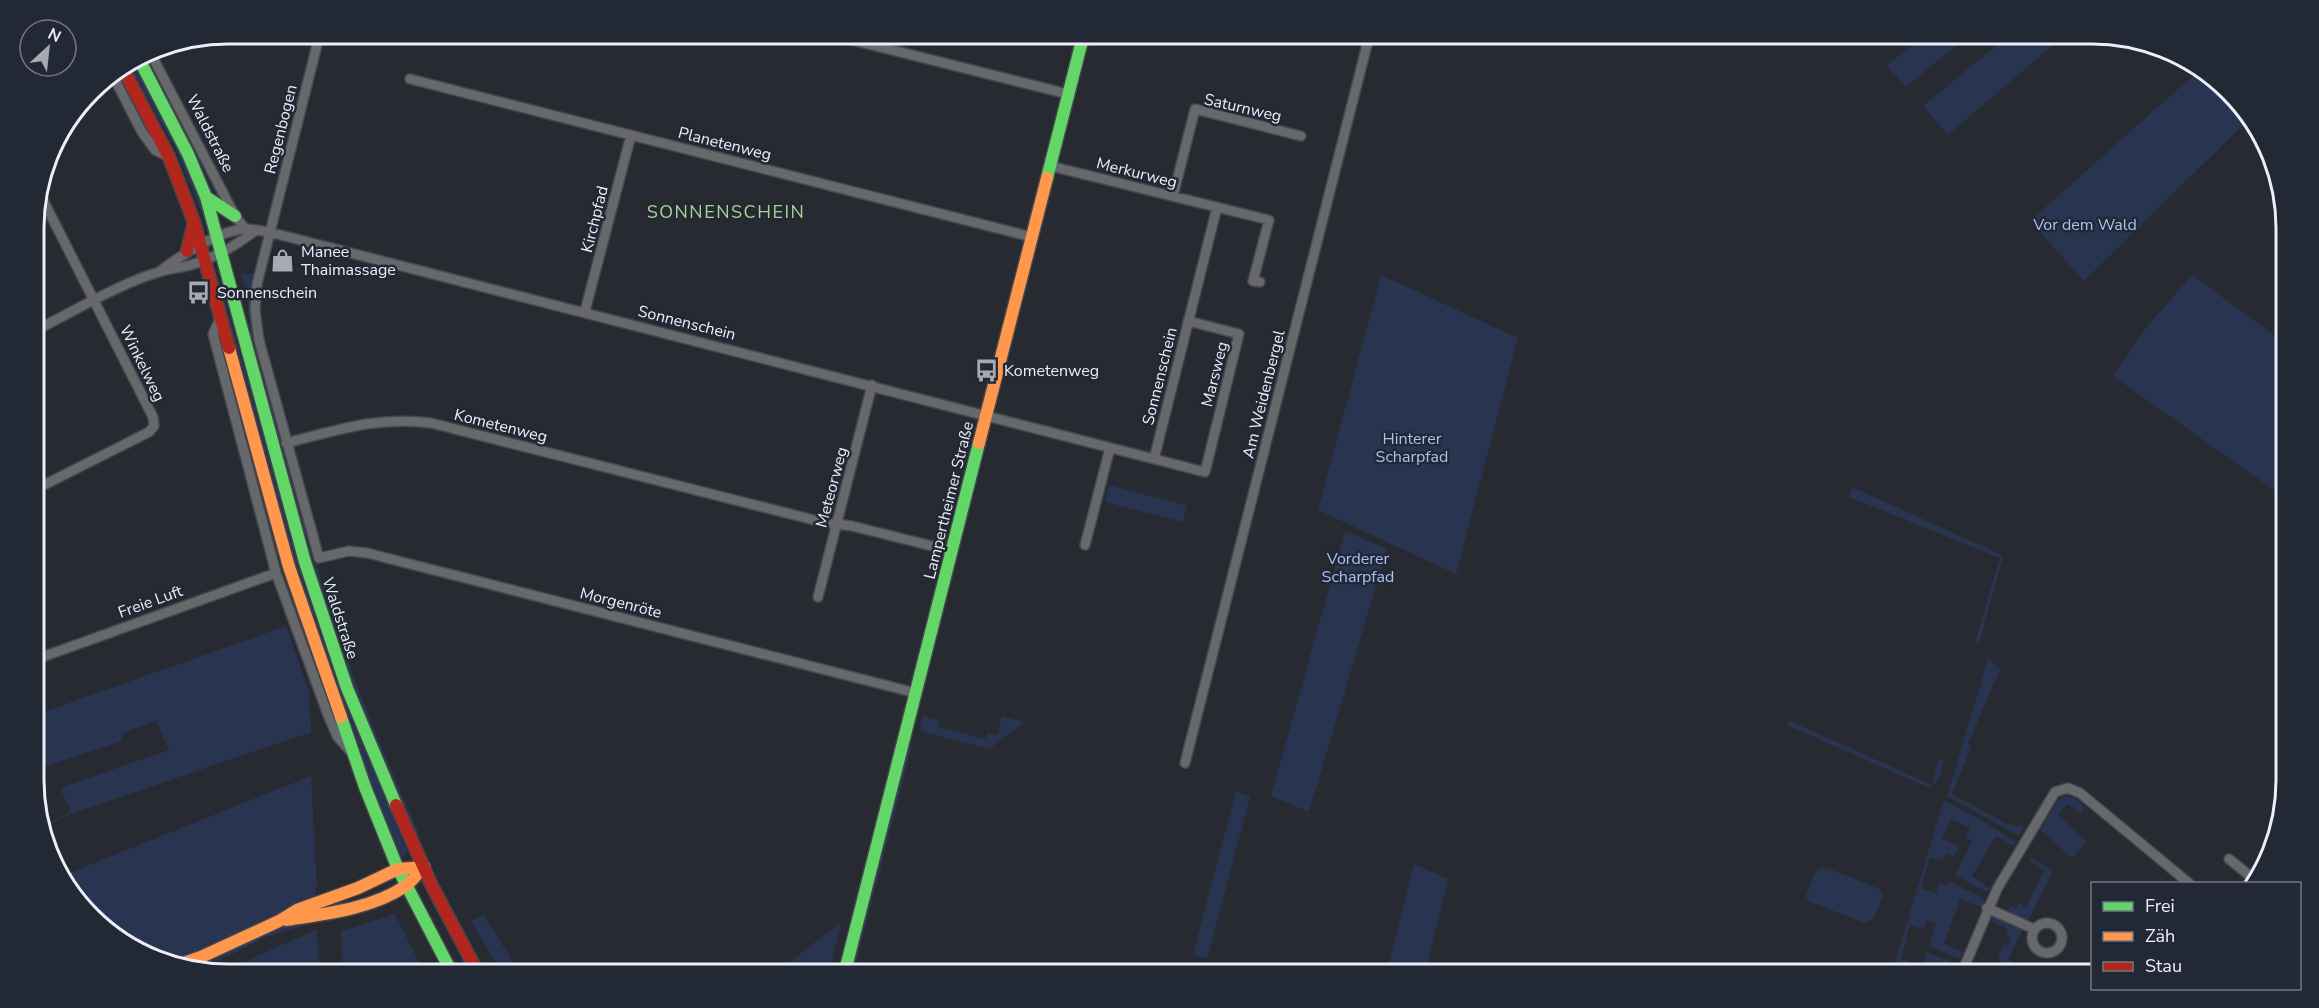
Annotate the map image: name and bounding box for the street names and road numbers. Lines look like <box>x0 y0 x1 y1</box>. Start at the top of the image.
street label: Regenbogen <box>259 82 303 176</box>
street label: Saturnweg <box>1202 88 1284 128</box>
street label: Waldstraße <box>181 91 239 176</box>
street label: Planetenweg <box>676 122 774 166</box>
street label: Merkurweg <box>1094 152 1179 194</box>
street label: Kirchpfad <box>576 184 614 255</box>
street label: Sonnenschein <box>636 300 738 346</box>
street label: Winkelweg <box>114 322 170 405</box>
street label: Sonnenschein <box>1137 325 1183 427</box>
street label: Am Weidenbergel <box>1237 328 1291 461</box>
street label: Marsweg <box>1196 339 1234 409</box>
street label: Kometenweg <box>452 404 550 448</box>
street label: Lampertheimer Straße <box>919 419 979 581</box>
street label: Meteorweg <box>811 445 853 530</box>
street label: Waldstraße <box>316 575 364 662</box>
street label: Freie Luft <box>115 580 186 624</box>
street label: Morgenröte <box>578 582 664 624</box>

